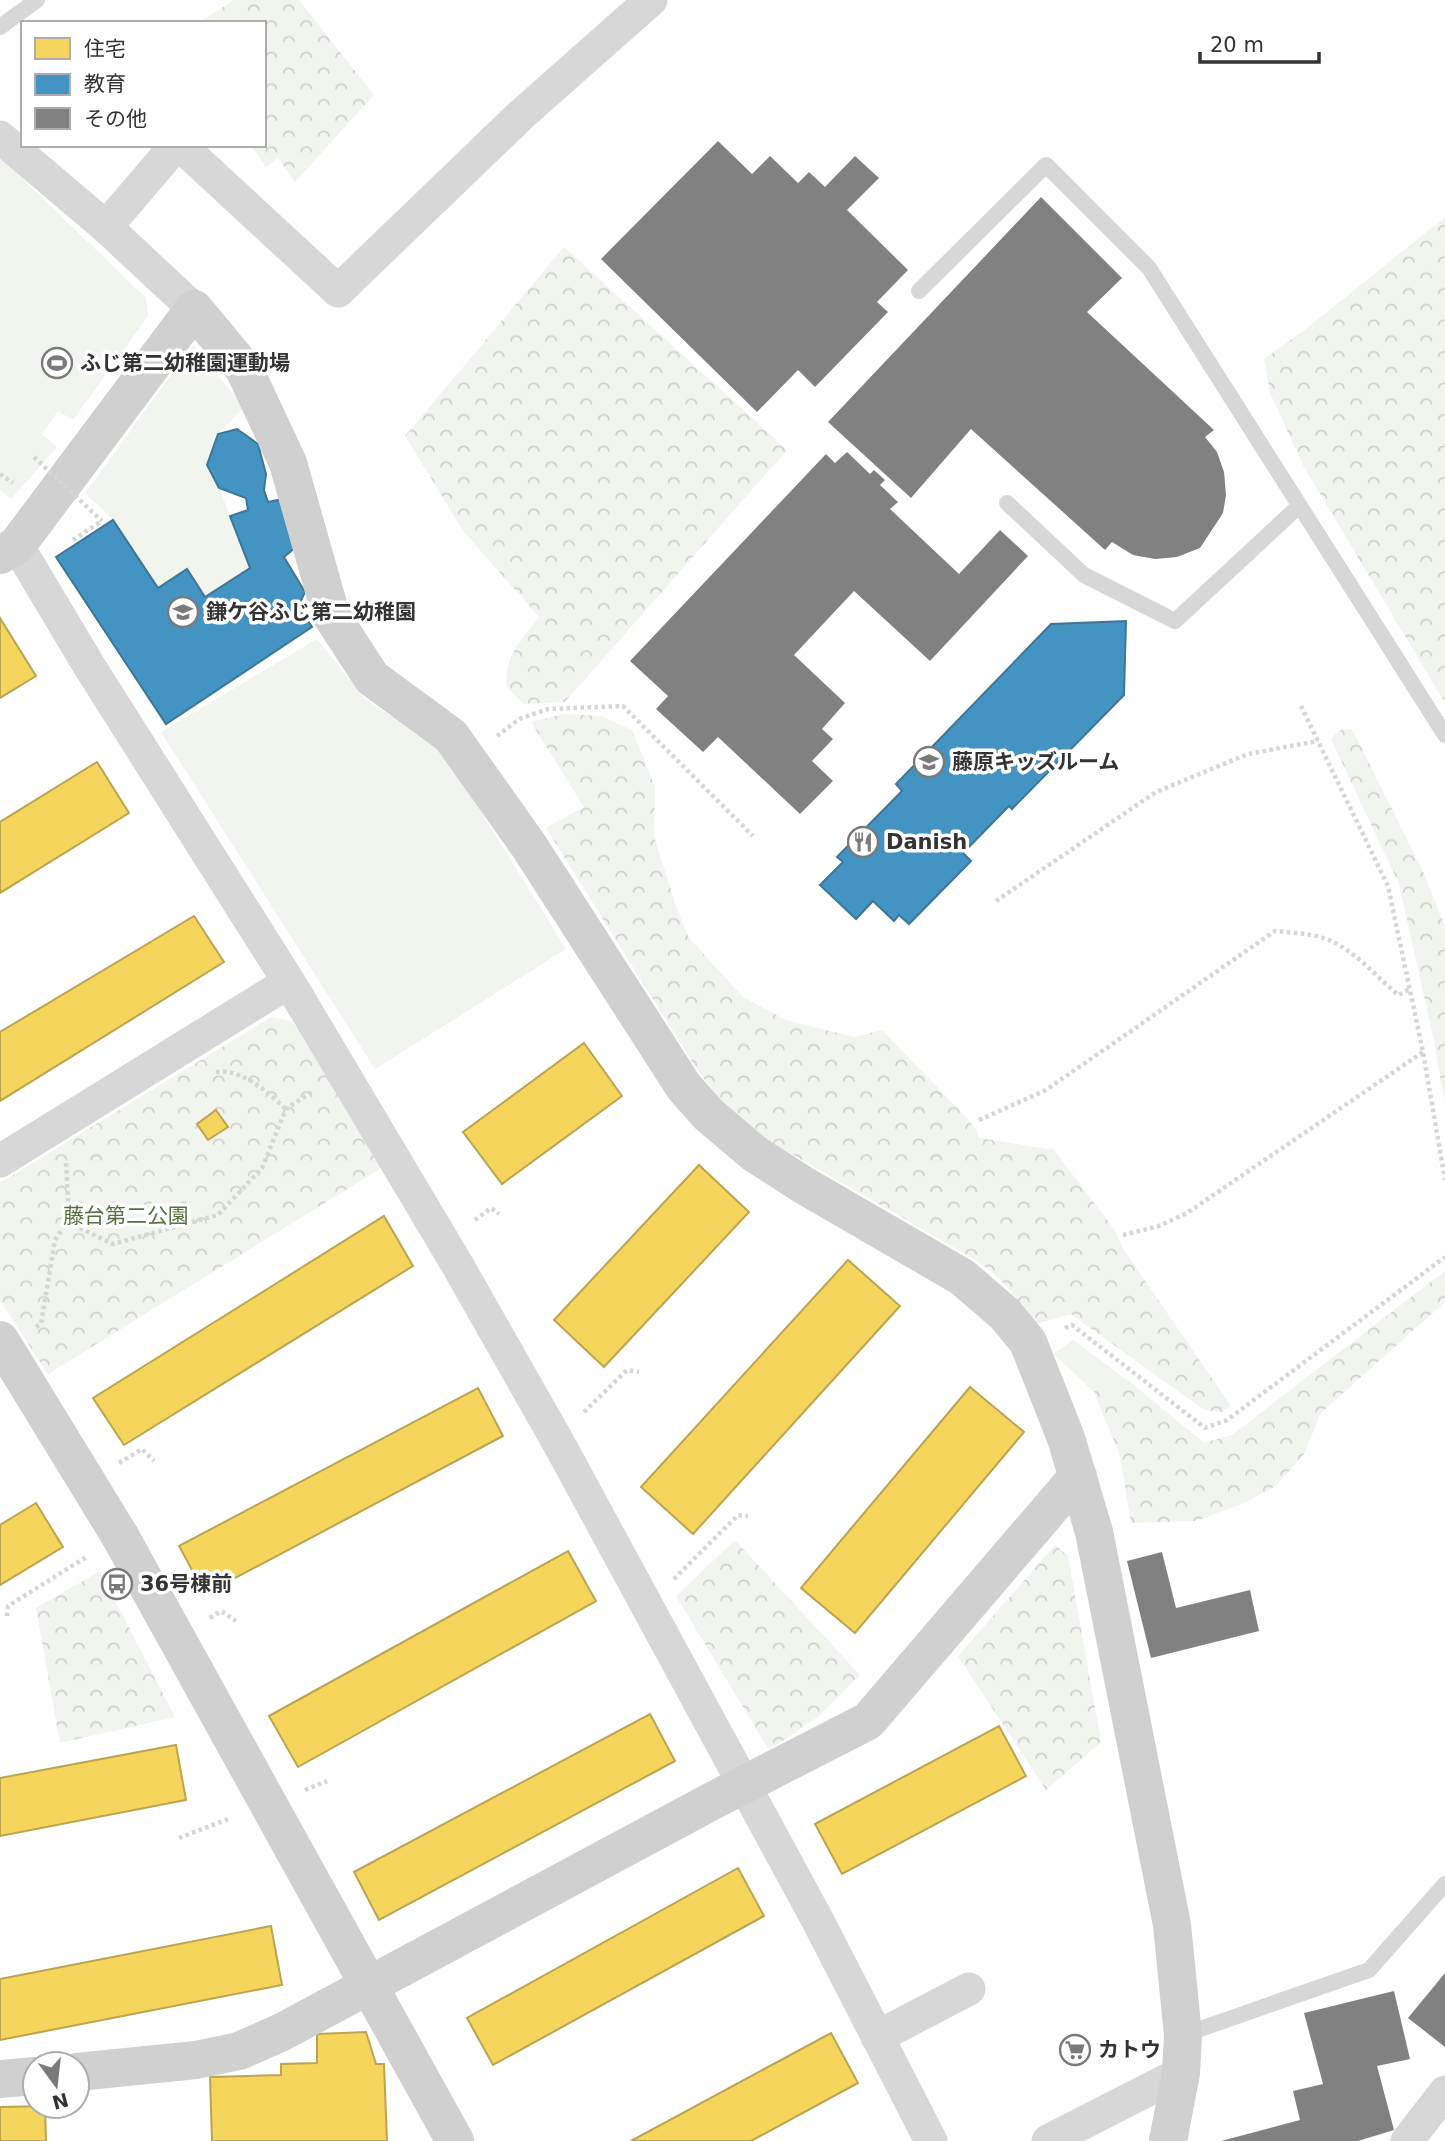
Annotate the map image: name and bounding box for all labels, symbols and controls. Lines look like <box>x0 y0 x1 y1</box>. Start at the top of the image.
legend <box>21 21 266 147</box>
scale bar <box>1200 21 1319 65</box>
text: 20 m <box>1210 33 1264 57</box>
text: 住宅 <box>84 37 126 61</box>
text: 教育 <box>84 72 126 96</box>
text: その他 <box>84 107 147 131</box>
sports icon: ふじ第二幼稚園運動場 <box>40 346 74 380</box>
place label: ふじ第二幼稚園運動場 <box>80 351 290 375</box>
school or university icon: 鎌ケ谷ふじ第二幼稚園 <box>166 595 200 629</box>
place label: 鎌ケ谷ふじ第二幼稚園 <box>206 600 416 624</box>
school or university icon: 藤原キッズルーム <box>912 745 946 779</box>
place label: 藤原キッズルーム <box>952 750 1119 774</box>
restaurant icon: Danish <box>846 825 880 859</box>
place label: Danish <box>886 830 967 854</box>
park label: 藤台第二公園 <box>63 1204 189 1228</box>
bus stop icon: 36号棟前 <box>100 1567 134 1601</box>
place label: 36号棟前 <box>140 1572 232 1596</box>
supermarket icon: カトウ <box>1058 2033 1092 2067</box>
place label: カトウ <box>1098 2038 1161 2062</box>
north arrow <box>21 2050 91 2120</box>
text: N <box>50 2089 71 2114</box>

